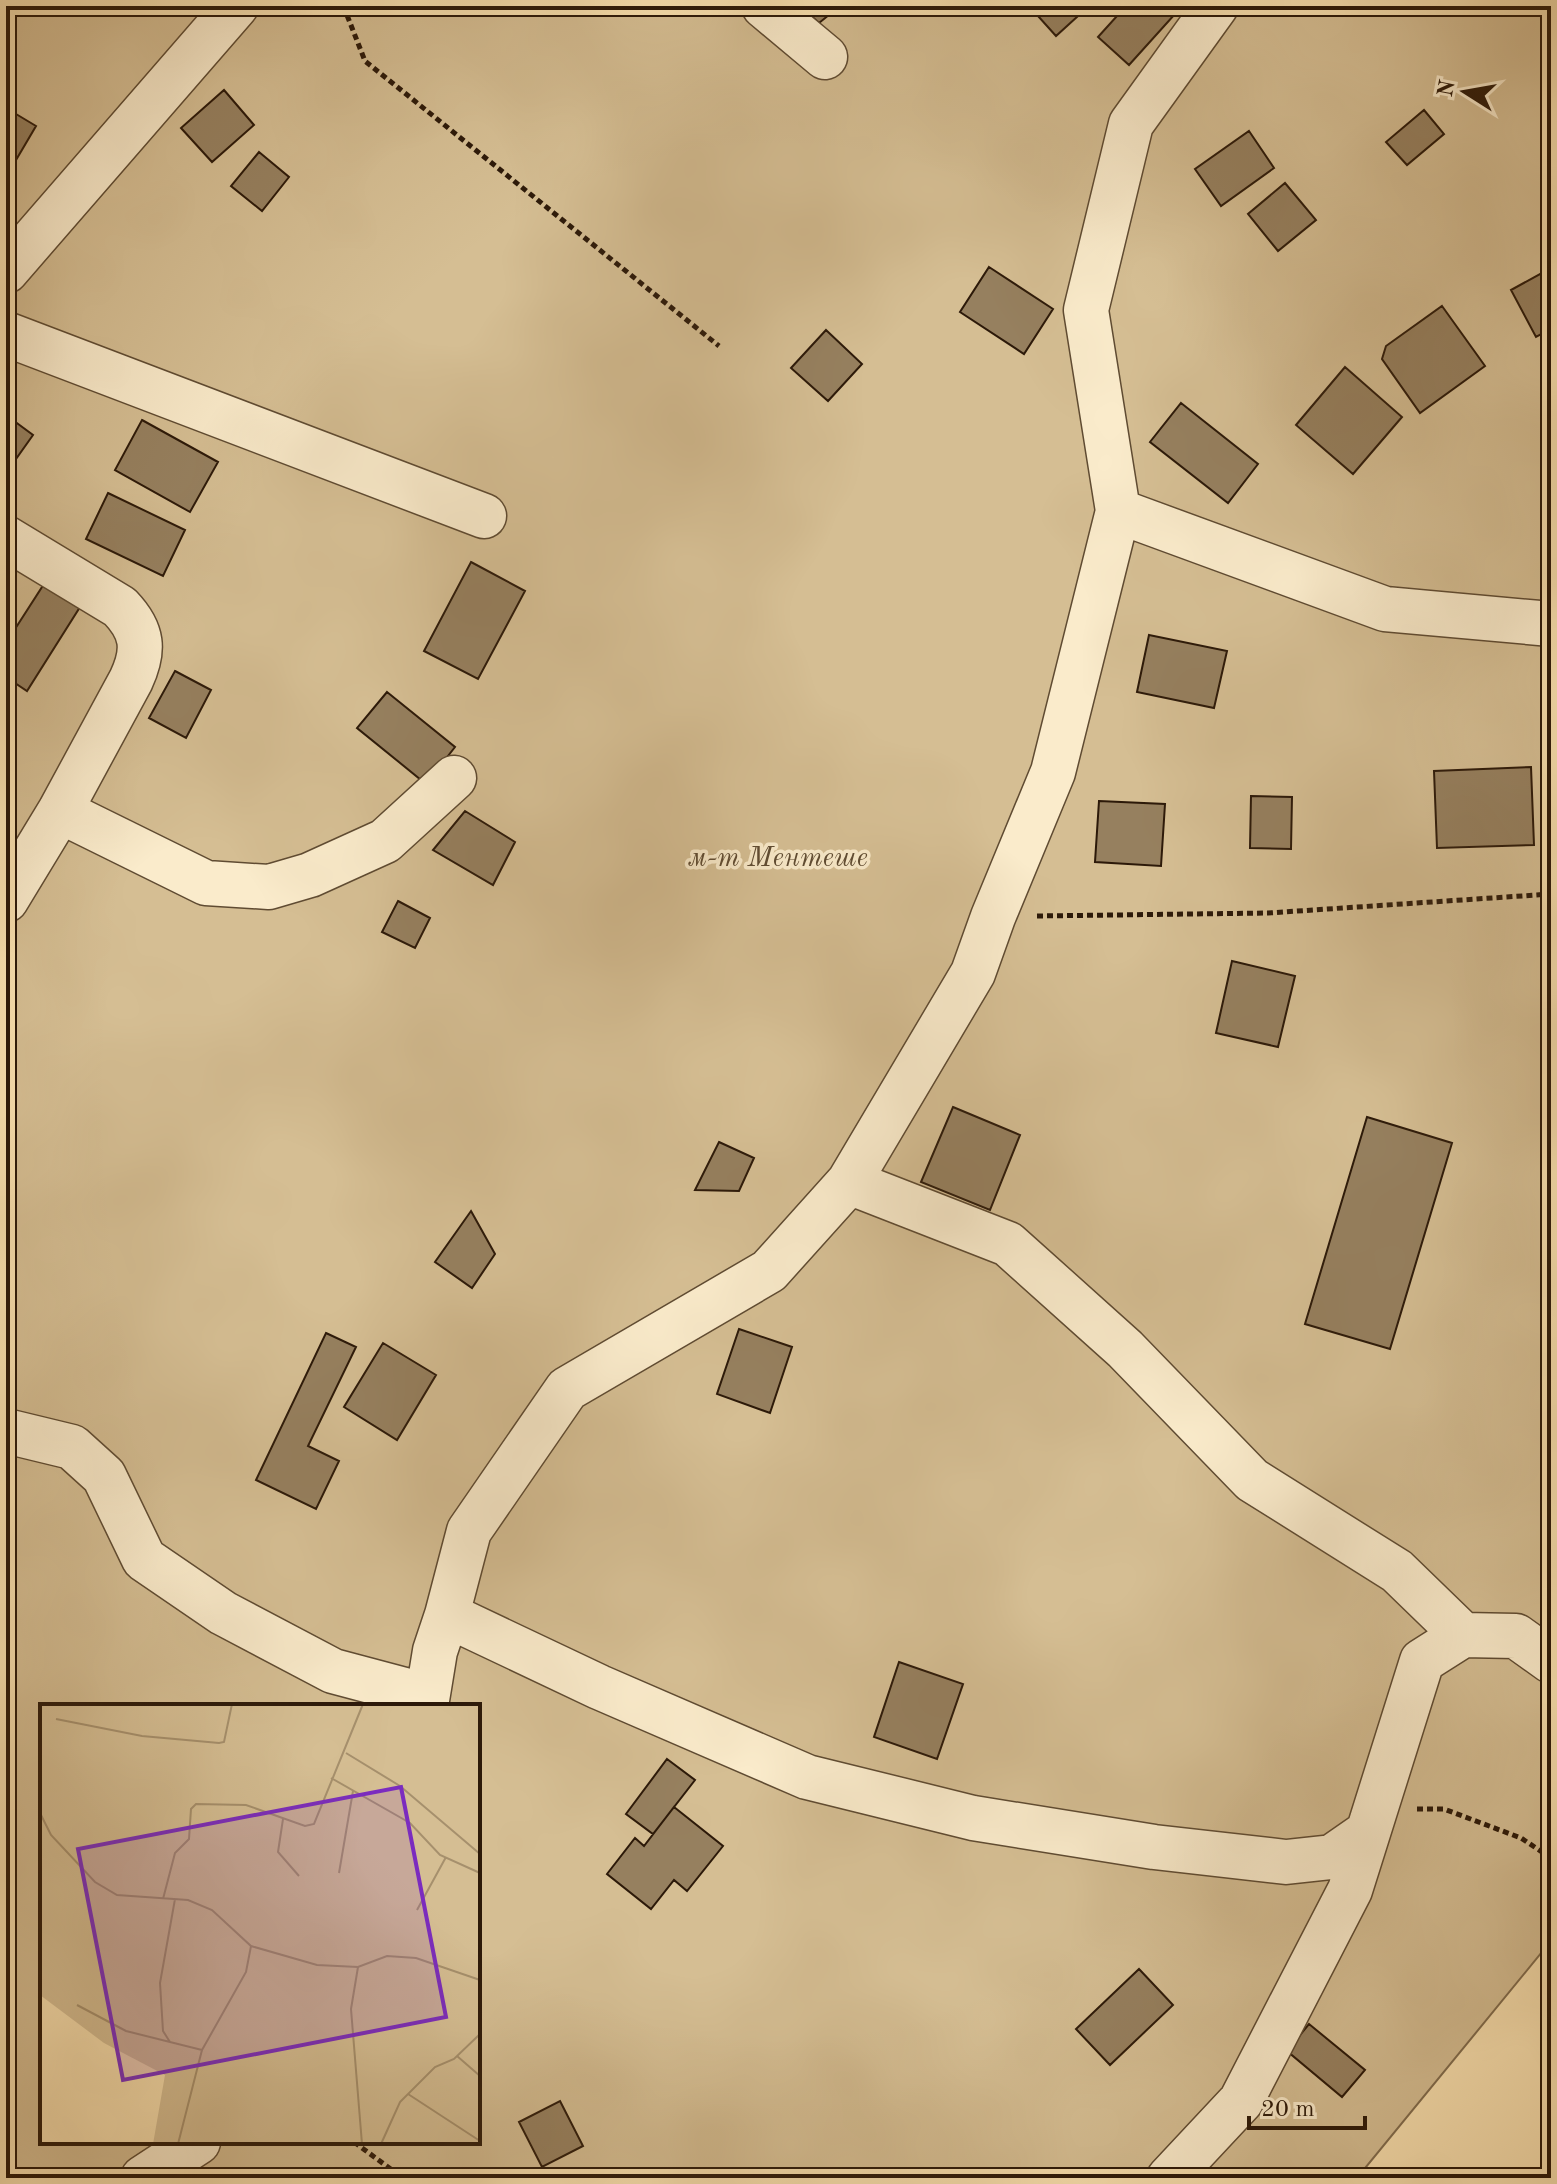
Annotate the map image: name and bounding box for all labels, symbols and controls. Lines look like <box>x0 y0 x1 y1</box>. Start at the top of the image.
north arrow <box>1425 52 1505 132</box>
text: N <box>1435 78 1460 99</box>
park label: м-т Ментeше <box>688 845 868 873</box>
inset map <box>40 1704 480 2144</box>
scale bar <box>1249 2080 1365 2130</box>
text: 20 m <box>1261 2098 1315 2122</box>

